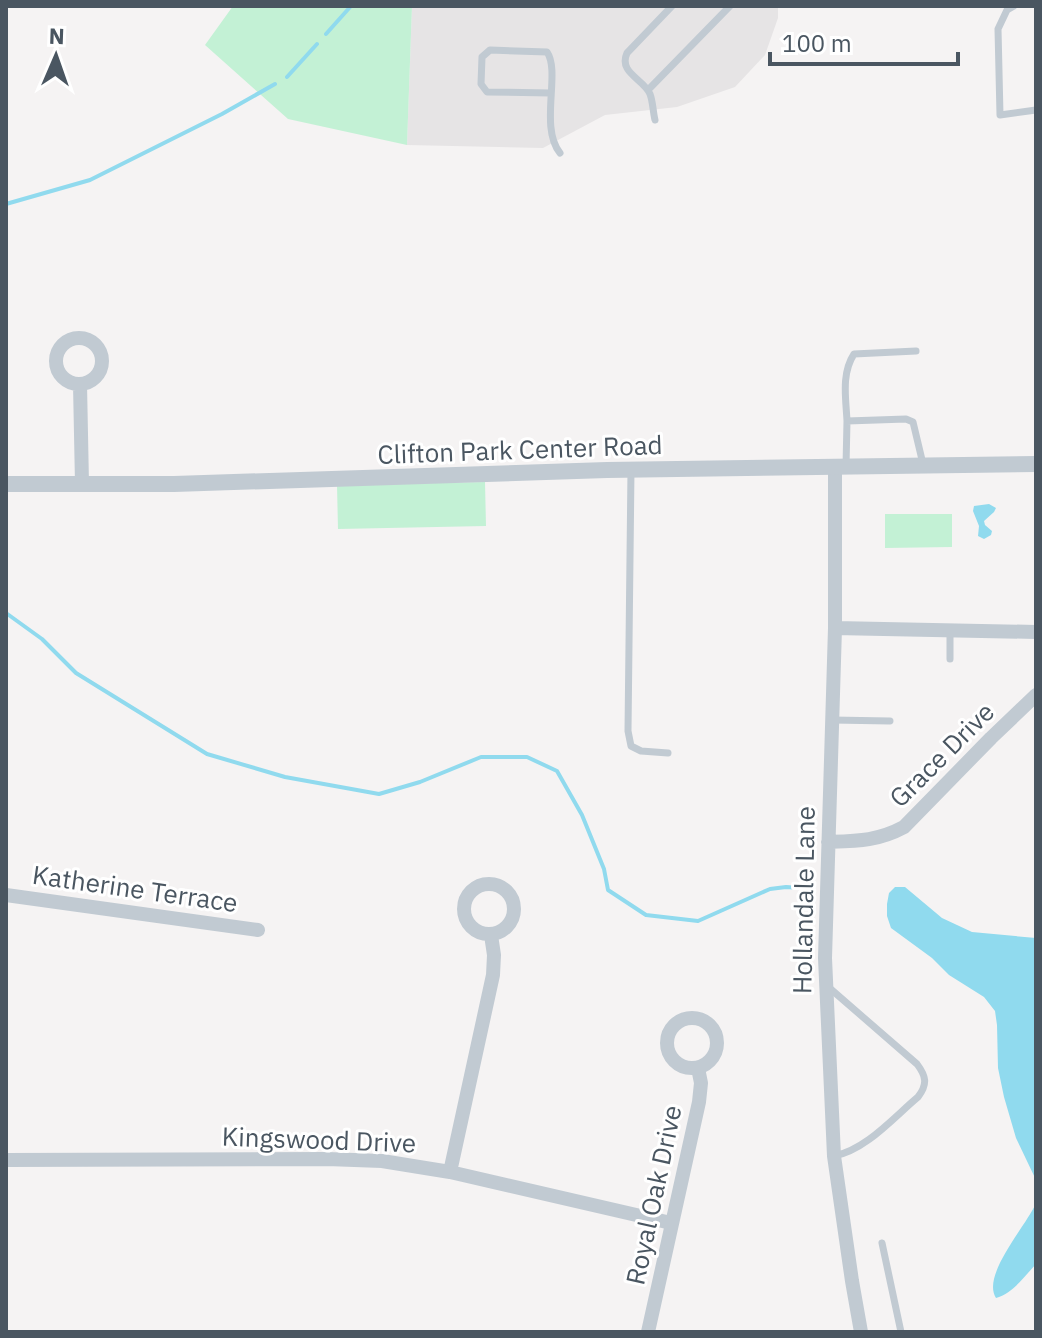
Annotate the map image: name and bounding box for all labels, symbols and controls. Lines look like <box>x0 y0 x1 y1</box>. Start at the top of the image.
north arrow <box>16 16 96 96</box>
scale bar <box>770 16 958 66</box>
text: N <box>48 21 65 50</box>
text: 100 m <box>782 27 852 59</box>
street label: Clifton Park Center Road <box>377 427 663 471</box>
street label: Grace Drive <box>882 695 1001 814</box>
street label: Hollandale Lane <box>784 806 822 994</box>
street label: Katherine Terrace <box>30 857 240 919</box>
street label: Royal Oak Drive <box>617 1102 689 1288</box>
street label: Kingswood Drive <box>221 1119 417 1159</box>

